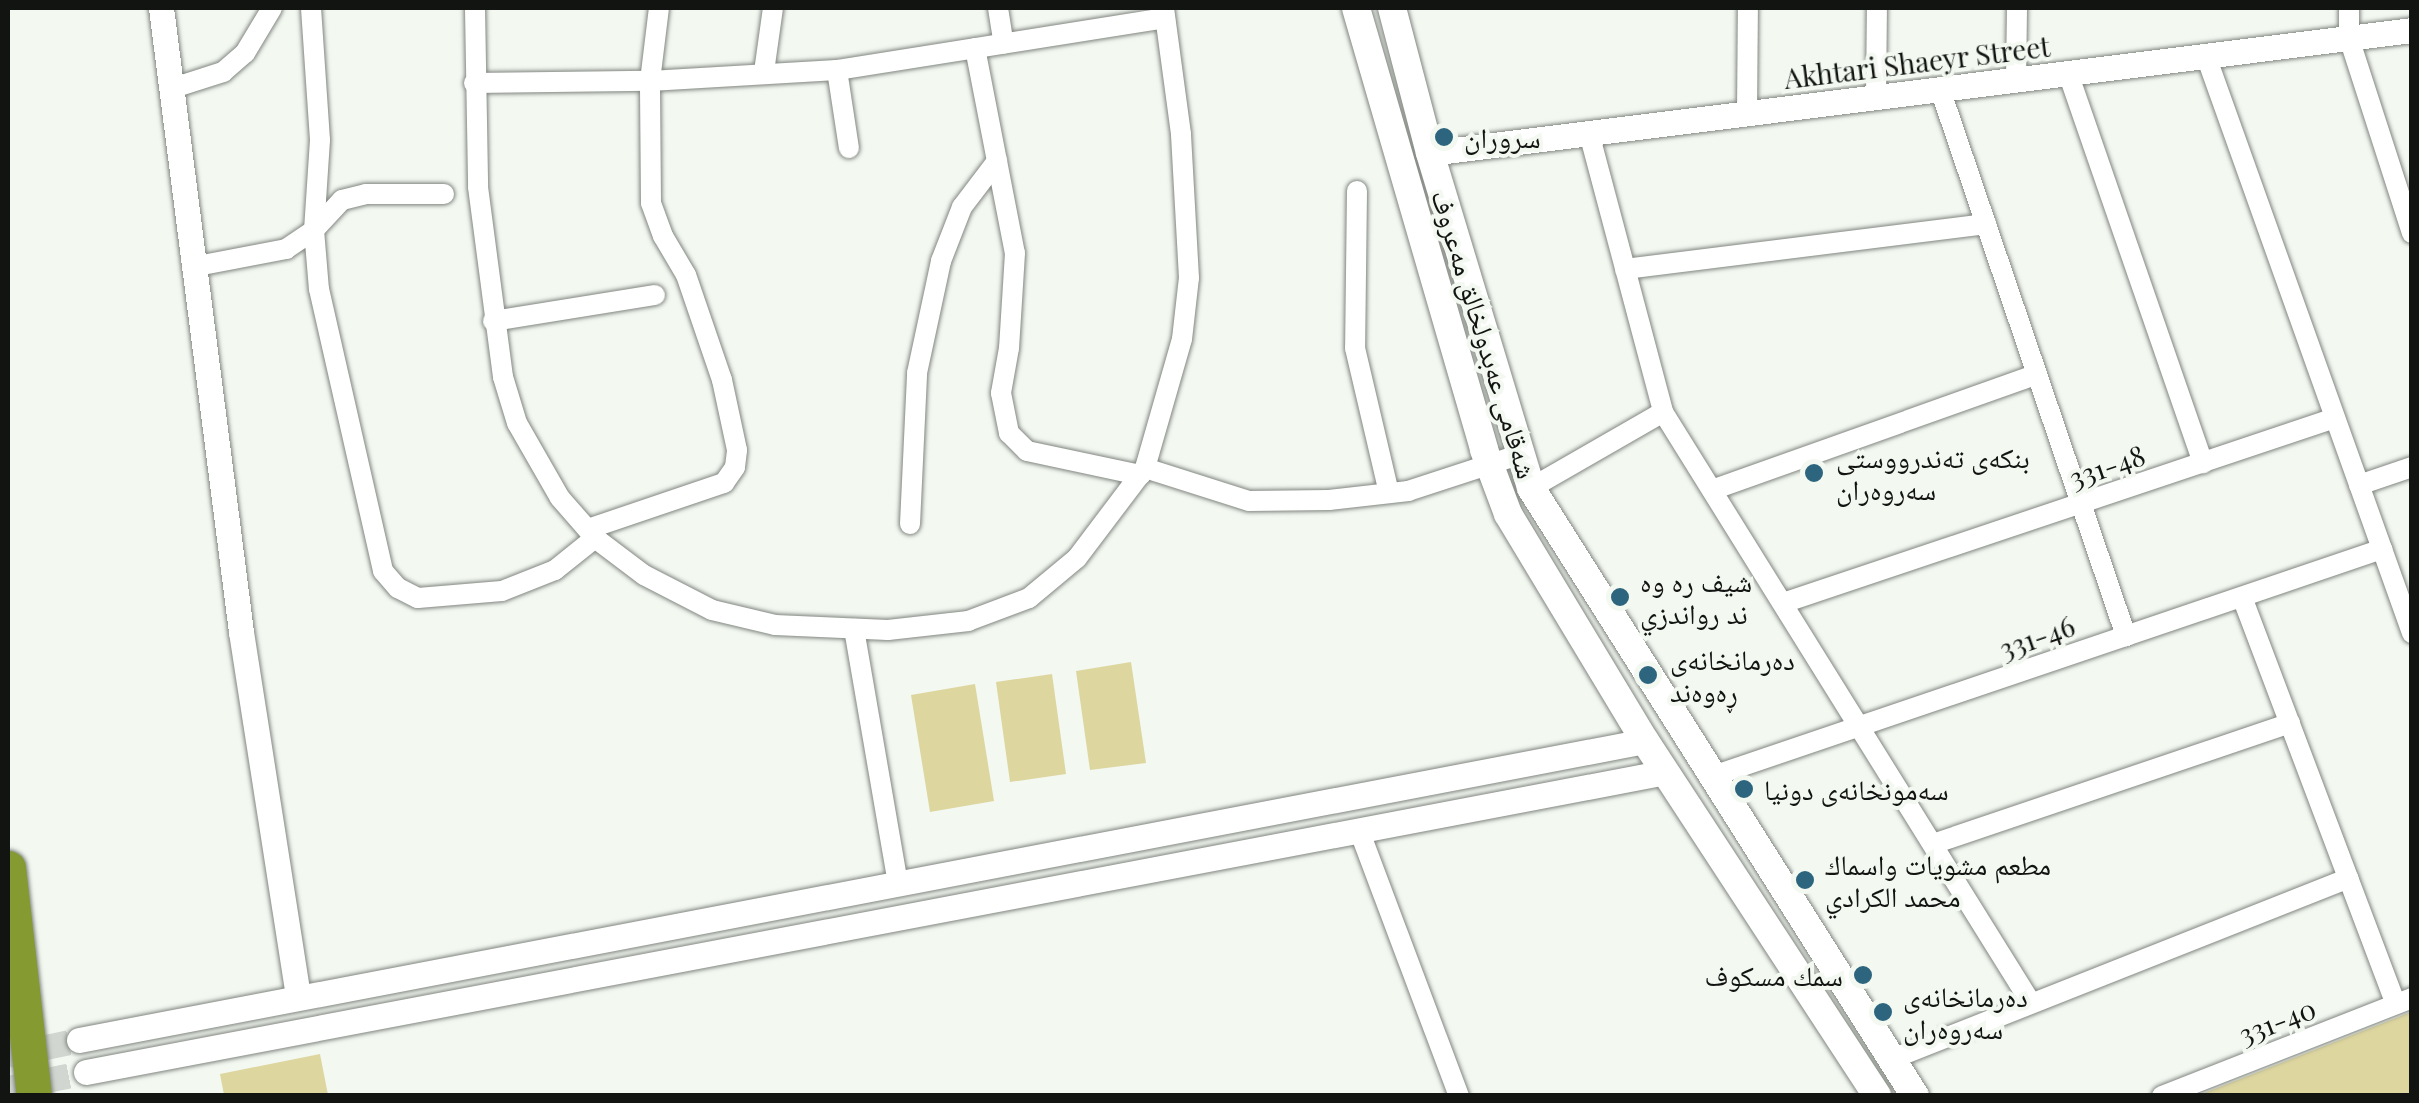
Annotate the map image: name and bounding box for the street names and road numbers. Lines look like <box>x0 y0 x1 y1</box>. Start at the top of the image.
street label: Akhtari Shaeyr Street <box>1782 29 2052 95</box>
street label: شەقامی عەبدولخالق مەعروف <box>1425 186 1545 482</box>
street label: 331-48 <box>2065 437 2149 495</box>
street label: 331-46 <box>1995 608 2079 666</box>
street label: 331-40 <box>2234 991 2320 1051</box>

